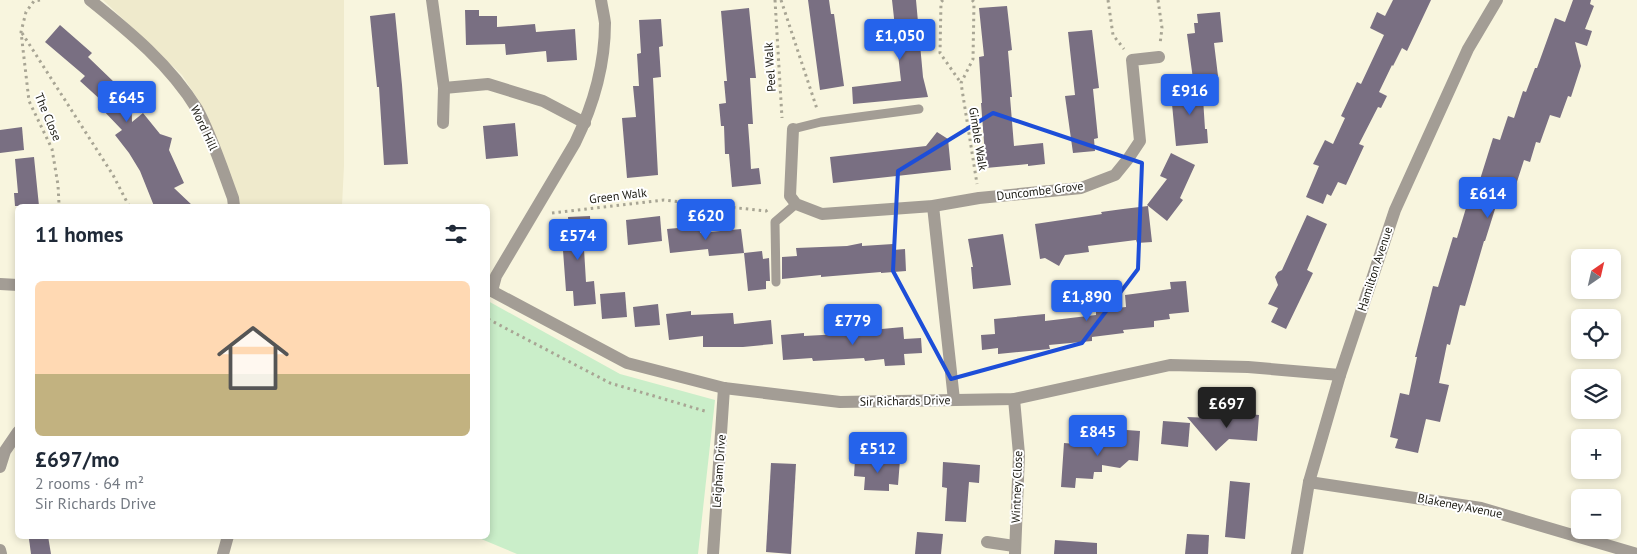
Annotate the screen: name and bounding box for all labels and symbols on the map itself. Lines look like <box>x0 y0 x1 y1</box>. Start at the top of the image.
pin: £1,050 <box>859 18 941 61</box>
street label: Peel Walk <box>760 42 779 92</box>
pin: £916 <box>1160 74 1220 116</box>
pin: £645 <box>97 80 157 123</box>
street label: The Close <box>32 91 65 143</box>
street label: Word Hill <box>188 103 222 153</box>
street label: Gimble Walk <box>966 106 991 172</box>
pin: £614 <box>1458 176 1518 219</box>
street label: Duncombe Grove <box>996 178 1084 203</box>
street label: Green Walk <box>588 185 648 206</box>
pin: £620 <box>676 198 736 241</box>
pin: £574 <box>548 218 608 261</box>
street label: Hamilton Avenue <box>1354 225 1395 313</box>
north arrow <box>1571 249 1621 299</box>
pin: £1,890 <box>1046 280 1128 322</box>
pin: £779 <box>823 304 883 346</box>
pin: £697 <box>1197 386 1257 429</box>
street label: Sir Richards Drive <box>859 392 951 409</box>
pin: £845 <box>1068 414 1128 457</box>
pin: £512 <box>848 432 908 474</box>
street label: Leigham Drive <box>708 434 729 508</box>
street label: Wintney Close <box>1008 451 1025 523</box>
street label: Blakeney Avenue <box>1416 490 1504 521</box>

